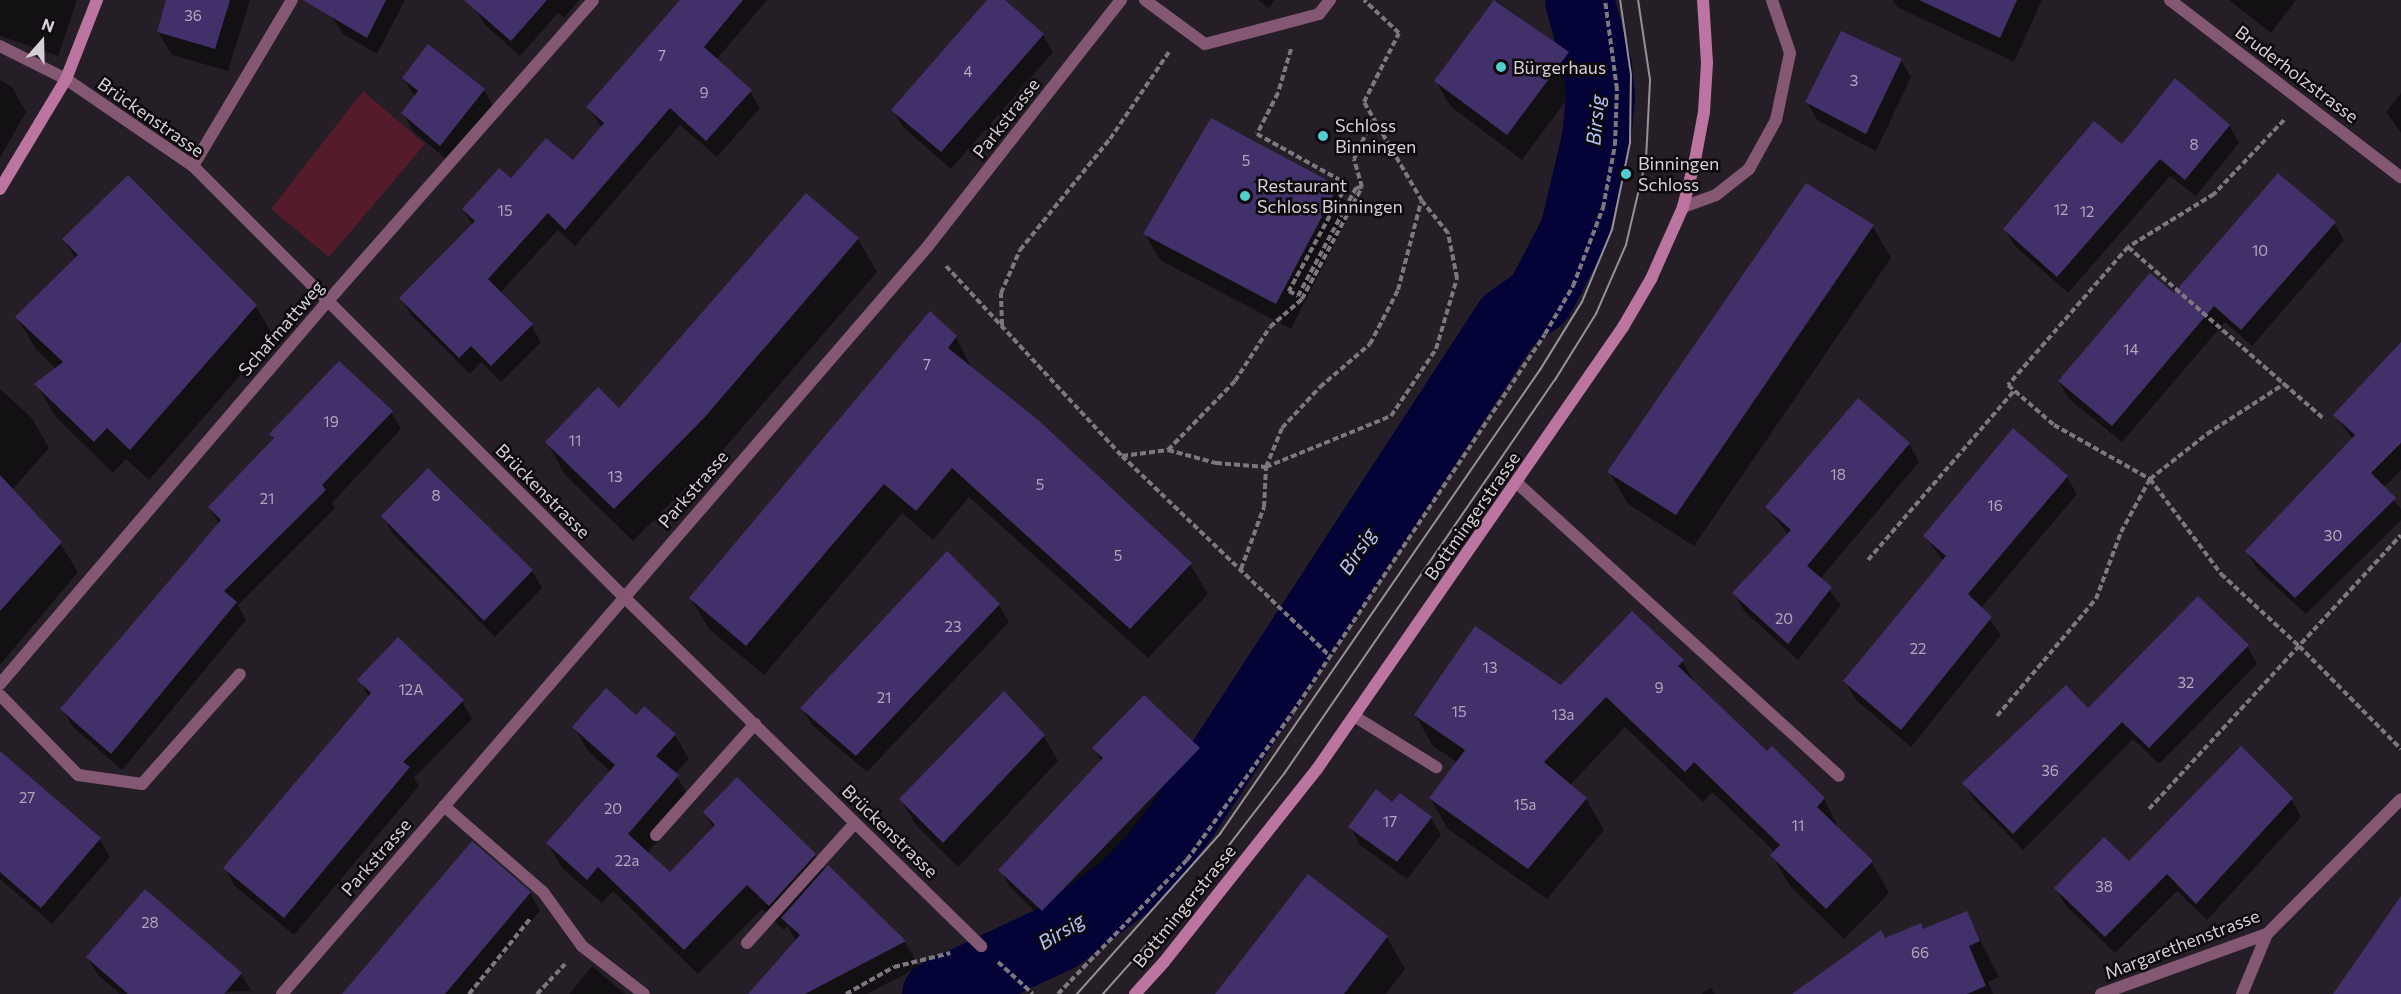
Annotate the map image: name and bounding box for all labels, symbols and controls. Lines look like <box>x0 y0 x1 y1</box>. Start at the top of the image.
house number: 36 <box>184 7 202 25</box>
north arrow <box>12 12 72 72</box>
text: N <box>39 14 57 36</box>
street label: Bruderholzstrasse <box>2231 21 2363 127</box>
house number: 7 <box>658 47 666 65</box>
place label: Bürgerhaus <box>1513 56 1606 78</box>
marker: Bürgerhaus <box>1494 60 1508 74</box>
house number: 4 <box>964 63 972 81</box>
street label: Brückenstrasse <box>94 72 208 162</box>
house number: 3 <box>1850 72 1858 90</box>
street label: Parkstrasse <box>968 74 1044 162</box>
house number: 9 <box>699 84 709 102</box>
water label: Birsig <box>1581 94 1609 146</box>
place label: Schloss Binningen <box>1335 115 1416 158</box>
marker: Schloss Binningen <box>1316 129 1330 143</box>
house number: 8 <box>2189 136 2199 154</box>
house number: 5 <box>1242 152 1250 170</box>
place label: Binningen Schloss <box>1638 153 1719 195</box>
marker: Binningen Schloss <box>1619 167 1633 181</box>
place label: Restaurant Schloss Binningen <box>1257 175 1403 218</box>
marker: Restaurant Schloss Binningen <box>1238 189 1252 203</box>
house number: 12 <box>2054 201 2068 219</box>
house number: 15 <box>497 202 513 220</box>
house number: 12 <box>2080 203 2094 221</box>
house number: 10 <box>2252 242 2268 260</box>
street label: Schafmattweg <box>234 276 328 380</box>
house number: 14 <box>2123 341 2139 359</box>
house number: 7 <box>923 356 931 374</box>
house number: 19 <box>323 413 339 431</box>
house number: 11 <box>569 432 581 450</box>
street label: Brückenstrasse <box>491 439 595 543</box>
street label: Parkstrasse <box>654 446 732 532</box>
street label: Bottmingerstrasse <box>1420 448 1524 584</box>
house number: 18 <box>1830 466 1846 484</box>
house number: 13 <box>608 468 622 486</box>
house number: 5 <box>1036 476 1044 494</box>
house number: 8 <box>431 487 441 505</box>
house number: 21 <box>260 490 274 508</box>
house number: 16 <box>1987 497 2003 515</box>
water label: Birsig <box>1333 523 1381 579</box>
house number: 30 <box>2324 527 2342 545</box>
house number: 5 <box>1114 547 1122 565</box>
house number: 20 <box>1775 610 1793 628</box>
house number: 23 <box>945 618 961 636</box>
house number: 22 <box>1910 640 1926 658</box>
house number: 13 <box>1483 659 1497 677</box>
house number: 32 <box>2178 674 2194 692</box>
house number: 9 <box>1654 679 1664 697</box>
house number: 12A <box>398 681 424 699</box>
house number: 21 <box>877 689 891 707</box>
house number: 15 <box>1451 703 1467 721</box>
house number: 13a <box>1552 706 1574 724</box>
house number: 36 <box>2041 762 2059 780</box>
street label: Brückenstrasse <box>838 780 942 882</box>
house number: 27 <box>19 789 35 807</box>
house number: 15a <box>1514 796 1536 814</box>
house number: 20 <box>604 800 622 818</box>
house number: 17 <box>1383 813 1397 831</box>
street label: Parkstrasse <box>337 814 415 900</box>
house number: 11 <box>1792 817 1804 835</box>
street label: Bottmingerstrasse <box>1128 840 1240 972</box>
house number: 22a <box>615 852 639 870</box>
house number: 38 <box>2095 878 2113 896</box>
street label: Margarethenstrasse <box>2101 904 2263 984</box>
water label: Birsig <box>1033 907 1089 955</box>
house number: 28 <box>141 914 159 932</box>
house number: 66 <box>1911 944 1929 962</box>

